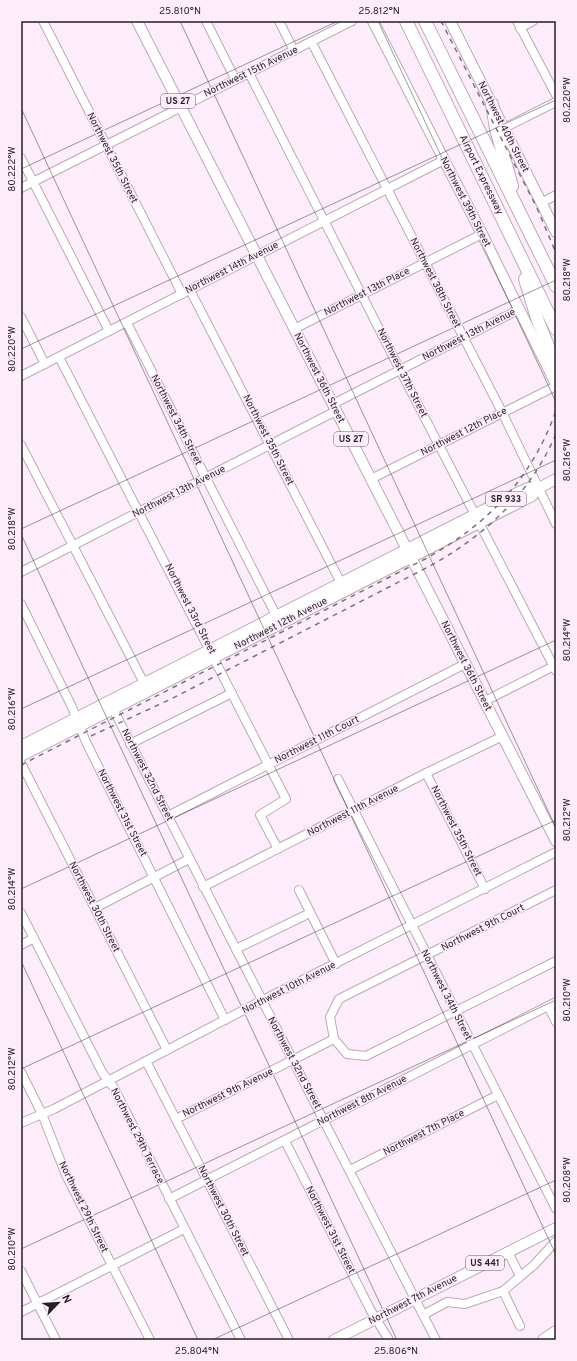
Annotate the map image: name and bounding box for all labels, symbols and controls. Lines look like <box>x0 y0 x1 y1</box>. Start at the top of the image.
text: 25.810°N <box>159 5 201 18</box>
text: 25.812°N <box>358 5 400 18</box>
street label: Northwest 15th Avenue <box>202 43 300 101</box>
text: 80.220°W <box>561 77 574 123</box>
street label: Northwest 40th Street <box>474 79 532 175</box>
road number: US 27 <box>161 94 195 108</box>
street label: Northwest 35th Street <box>83 110 141 206</box>
street label: Airport Expressway <box>456 133 506 217</box>
text: 80.222°W <box>6 146 19 192</box>
street label: Northwest 39th Street <box>437 155 494 250</box>
street label: Northwest 38th Street <box>407 236 464 331</box>
street label: Northwest 14th Avenue <box>183 239 281 297</box>
text: 80.218°W <box>561 258 574 302</box>
street label: Northwest 13th Place <box>322 265 412 319</box>
street label: Northwest 13th Avenue <box>420 306 518 364</box>
text: 80.220°W <box>6 326 19 372</box>
street label: Northwest 37th Street <box>374 326 430 420</box>
street label: Northwest 36th Street <box>291 331 348 426</box>
street label: Northwest 34th Street <box>147 372 205 468</box>
street label: Northwest 35th Street <box>239 392 297 488</box>
street label: Northwest 12th Place <box>419 405 509 459</box>
road number: US 27 <box>334 432 368 446</box>
text: 80.216°W <box>561 439 574 482</box>
street label: Northwest 13th Avenue <box>130 463 228 521</box>
road number: SR 933 <box>486 492 526 506</box>
text: 80.218°W <box>6 507 19 551</box>
street label: Northwest 33rd Street <box>162 561 219 657</box>
street label: Northwest 12th Avenue <box>232 595 330 653</box>
text: 80.214°W <box>561 618 574 662</box>
street label: Northwest 36th Street <box>438 619 495 714</box>
text: 80.216°W <box>6 688 19 731</box>
street label: Northwest 11th Court <box>272 713 362 767</box>
street label: Northwest 32nd Street <box>118 727 176 824</box>
street label: Northwest 31st Street <box>94 767 150 859</box>
street label: Northwest 11th Avenue <box>305 782 401 840</box>
street label: Northwest 35th Street <box>427 783 485 879</box>
text: 80.212°W <box>561 798 574 842</box>
street label: Northwest 30th Street <box>65 859 123 955</box>
text: 80.214°W <box>6 867 19 911</box>
street label: Northwest 9th Court <box>439 901 527 955</box>
street label: Northwest 34th Street <box>417 947 475 1043</box>
street label: Northwest 10th Avenue <box>240 959 338 1017</box>
text: 80.210°W <box>561 978 574 1022</box>
street label: Northwest 32nd Street <box>264 1015 324 1111</box>
text: 80.212°W <box>6 1047 19 1091</box>
street label: Northwest 9th Avenue <box>180 1065 276 1121</box>
street label: Northwest 8th Avenue <box>315 1073 409 1129</box>
street label: Northwest 29th Terrace <box>107 1086 167 1186</box>
street label: Northwest 7th Place <box>381 1107 467 1159</box>
text: 80.208°W <box>561 1157 574 1203</box>
street label: Northwest 29th Street <box>55 1159 111 1255</box>
street label: Northwest 30th Street <box>194 1163 252 1259</box>
street label: Northwest 31st Street <box>302 1184 358 1276</box>
text: 80.210°W <box>6 1227 19 1271</box>
road number: US 441 <box>466 1256 504 1270</box>
street label: Northwest 7th Avenue <box>366 1272 460 1328</box>
north arrow <box>38 1283 78 1323</box>
text: N <box>58 1293 74 1306</box>
text: 25.804°N <box>175 1345 219 1358</box>
text: 25.806°N <box>374 1345 418 1358</box>

